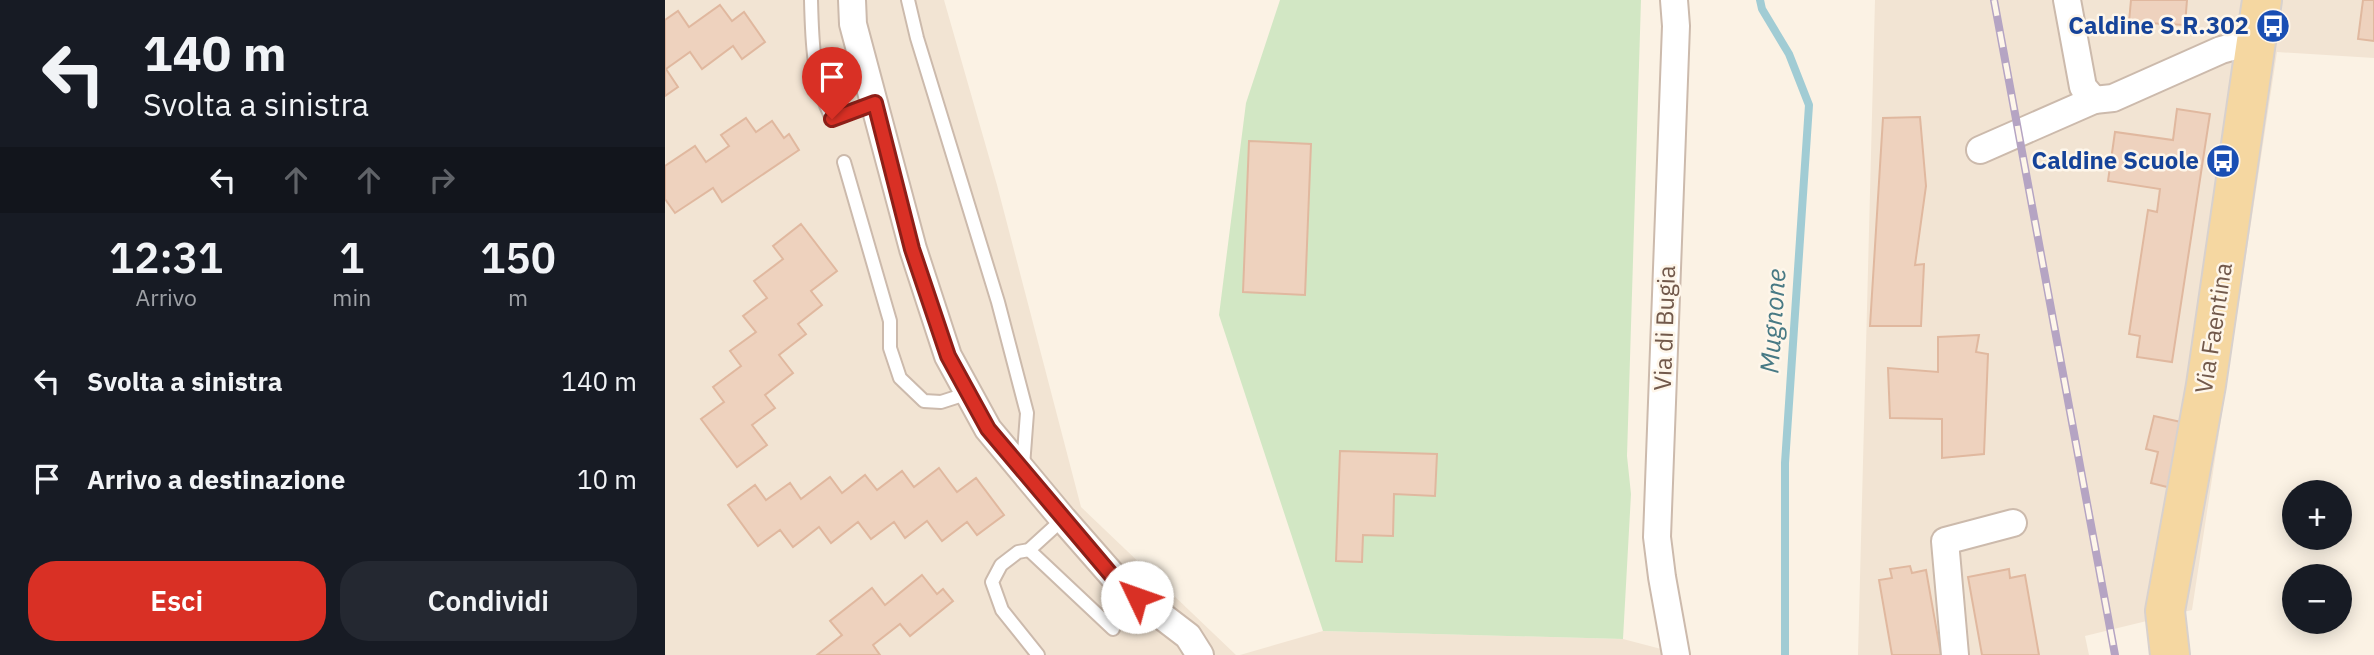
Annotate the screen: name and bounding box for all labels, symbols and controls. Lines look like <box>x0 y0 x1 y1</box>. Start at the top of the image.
bus stop icon: Caldine S.R.302 <box>2254 7 2292 45</box>
place label: Caldine S.R.302 <box>2068 9 2249 41</box>
text: 140 m <box>143 21 287 84</box>
icon: left <box>28 28 119 119</box>
pin <box>802 47 862 119</box>
icon: arrive <box>813 58 851 96</box>
text: Svolta a sinistra <box>143 83 369 125</box>
bus stop icon: Caldine Scuole <box>2204 142 2242 180</box>
place label: Caldine Scuole <box>2032 144 2199 176</box>
icon: left <box>204 161 242 199</box>
icon: ahead <box>277 161 315 199</box>
icon: ahead <box>350 161 388 199</box>
icon: right <box>423 161 461 199</box>
text: 12:31 <box>109 230 223 285</box>
text: 1 <box>339 230 364 285</box>
text: 150 <box>480 230 556 285</box>
street label: Via Faentina <box>2187 260 2239 396</box>
street label: Via di Bugia <box>1646 265 1682 391</box>
water label: Mugnone <box>1751 267 1793 375</box>
text: Arrivo <box>135 282 197 312</box>
text: min <box>332 282 371 312</box>
text: m <box>508 282 528 312</box>
icon: left <box>28 362 66 400</box>
text: Svolta a sinistra <box>87 364 283 398</box>
text: 140 m <box>561 364 637 398</box>
icon: arrive <box>28 460 66 498</box>
text: Arrivo a destinazione <box>87 462 345 496</box>
text: 10 m <box>577 462 637 496</box>
map controls <box>2282 480 2352 634</box>
button: + <box>2282 480 2352 550</box>
position arrow <box>1100 560 1174 634</box>
button: Esci <box>28 561 326 641</box>
button: Condividi <box>340 561 637 641</box>
button: − <box>2282 564 2352 634</box>

